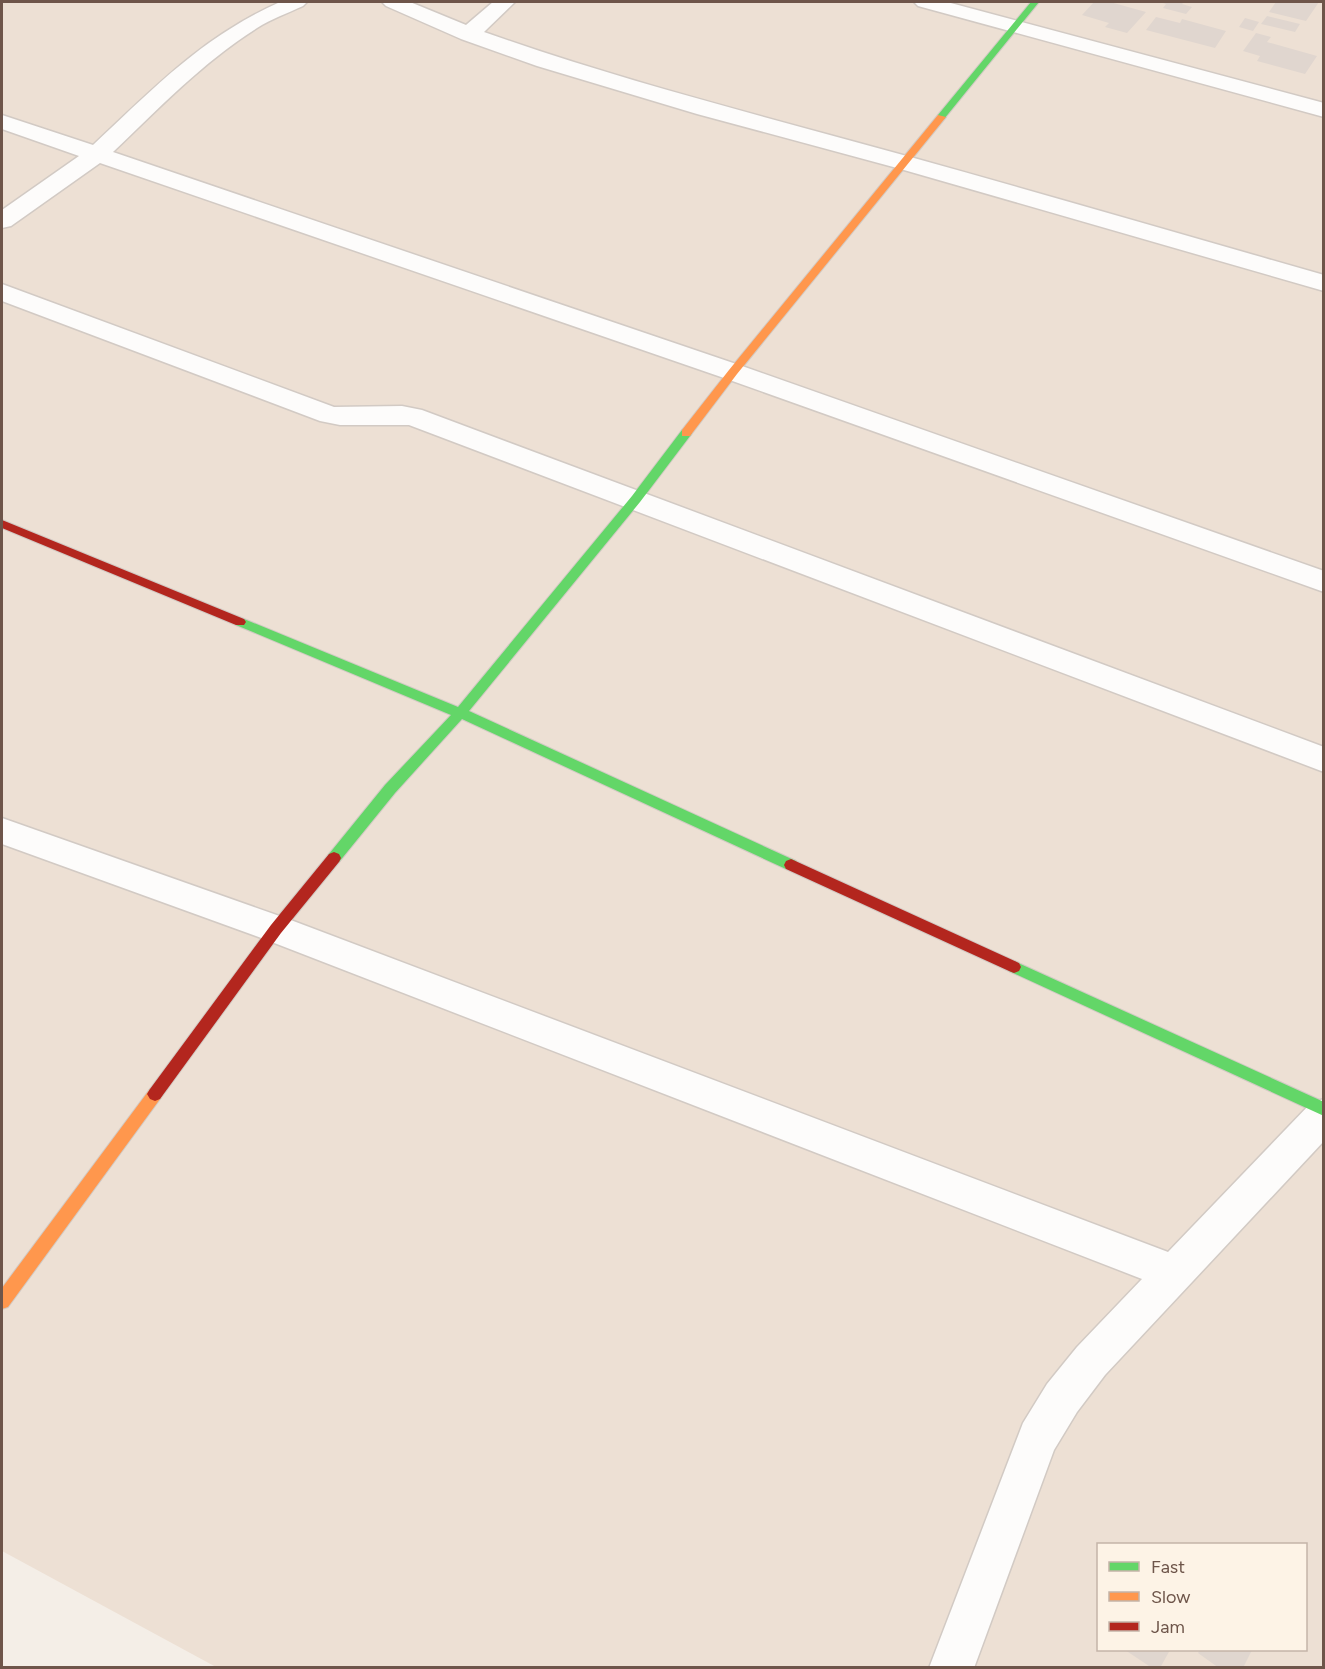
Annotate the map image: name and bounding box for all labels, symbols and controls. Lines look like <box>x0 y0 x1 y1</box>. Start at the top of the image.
legend <box>1097 1543 1307 1651</box>
text: Fast <box>1151 1556 1185 1578</box>
text: Slow <box>1151 1586 1190 1608</box>
text: Jam <box>1151 1616 1185 1638</box>

